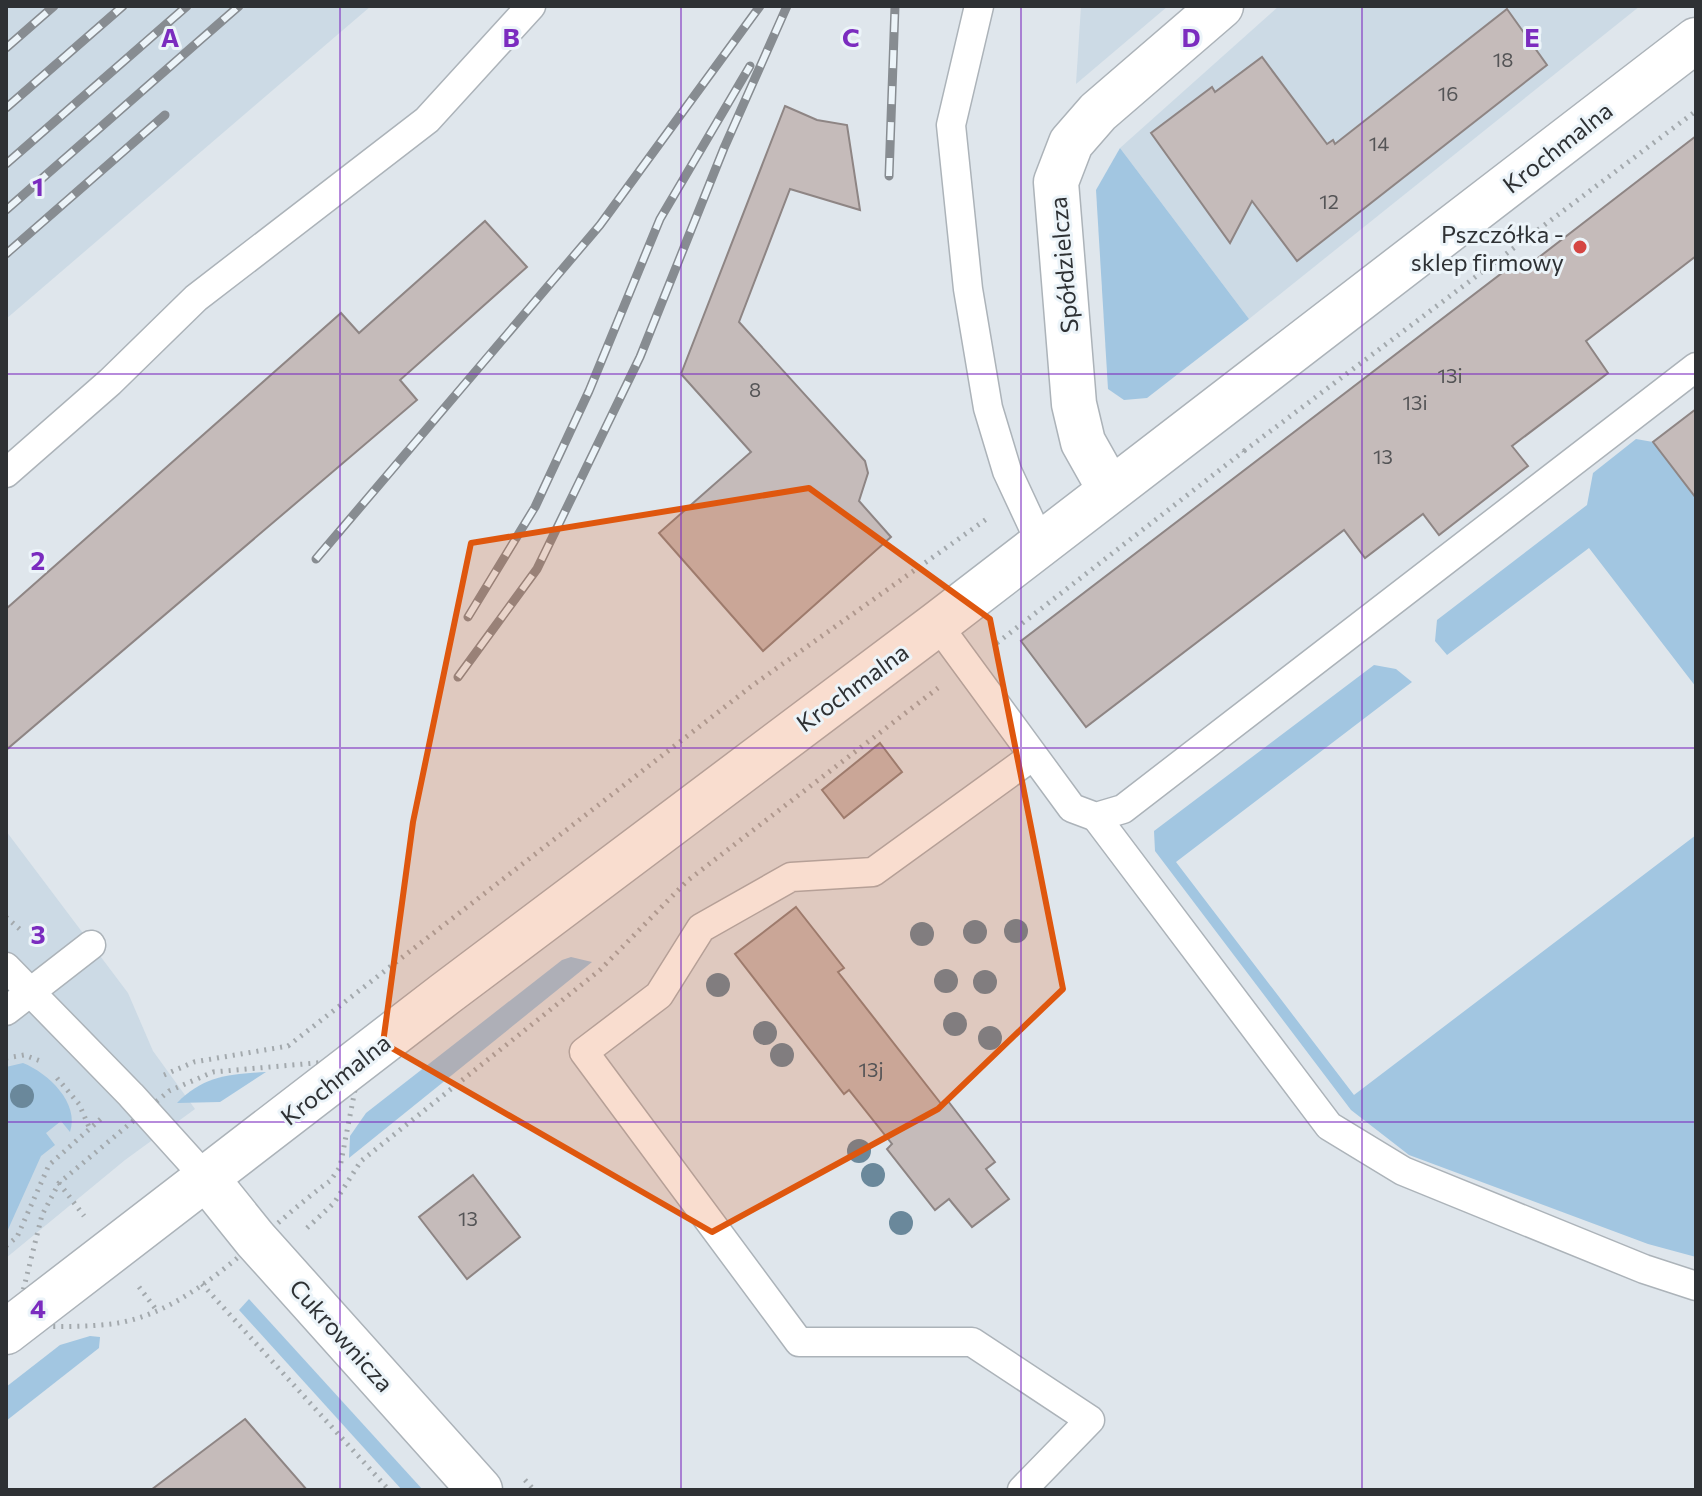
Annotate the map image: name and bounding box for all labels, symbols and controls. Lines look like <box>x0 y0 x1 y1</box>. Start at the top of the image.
text: A <box>161 21 180 52</box>
text: B <box>502 21 520 52</box>
text: C <box>842 21 860 52</box>
text: D <box>1181 21 1201 52</box>
text: E <box>1524 21 1540 52</box>
house number: 18 <box>1493 47 1513 71</box>
house number: 16 <box>1438 81 1458 105</box>
street label: Krochmalna <box>1496 95 1618 199</box>
house number: 14 <box>1369 131 1389 155</box>
text: 1 <box>32 170 44 201</box>
house number: 12 <box>1319 189 1339 213</box>
street label: Spółdzielcza <box>1043 196 1083 334</box>
place label: Pszczółka - sklep firmowy <box>1411 219 1564 276</box>
marker: Pszczółka - sklep firmowy <box>1571 238 1589 256</box>
house number: 13i <box>1437 363 1463 387</box>
house number: 8 <box>749 377 761 401</box>
house number: 13i <box>1402 390 1428 414</box>
house number: 13 <box>1373 444 1393 468</box>
text: 2 <box>31 544 45 575</box>
street label: Krochmalna <box>790 637 914 737</box>
text: 3 <box>30 918 46 949</box>
street label: Krochmalna <box>274 1027 396 1131</box>
house number: 13j <box>858 1057 884 1081</box>
house number: 13 <box>458 1206 478 1230</box>
street label: Cukrownicza <box>284 1273 400 1397</box>
text: 4 <box>30 1292 46 1323</box>

